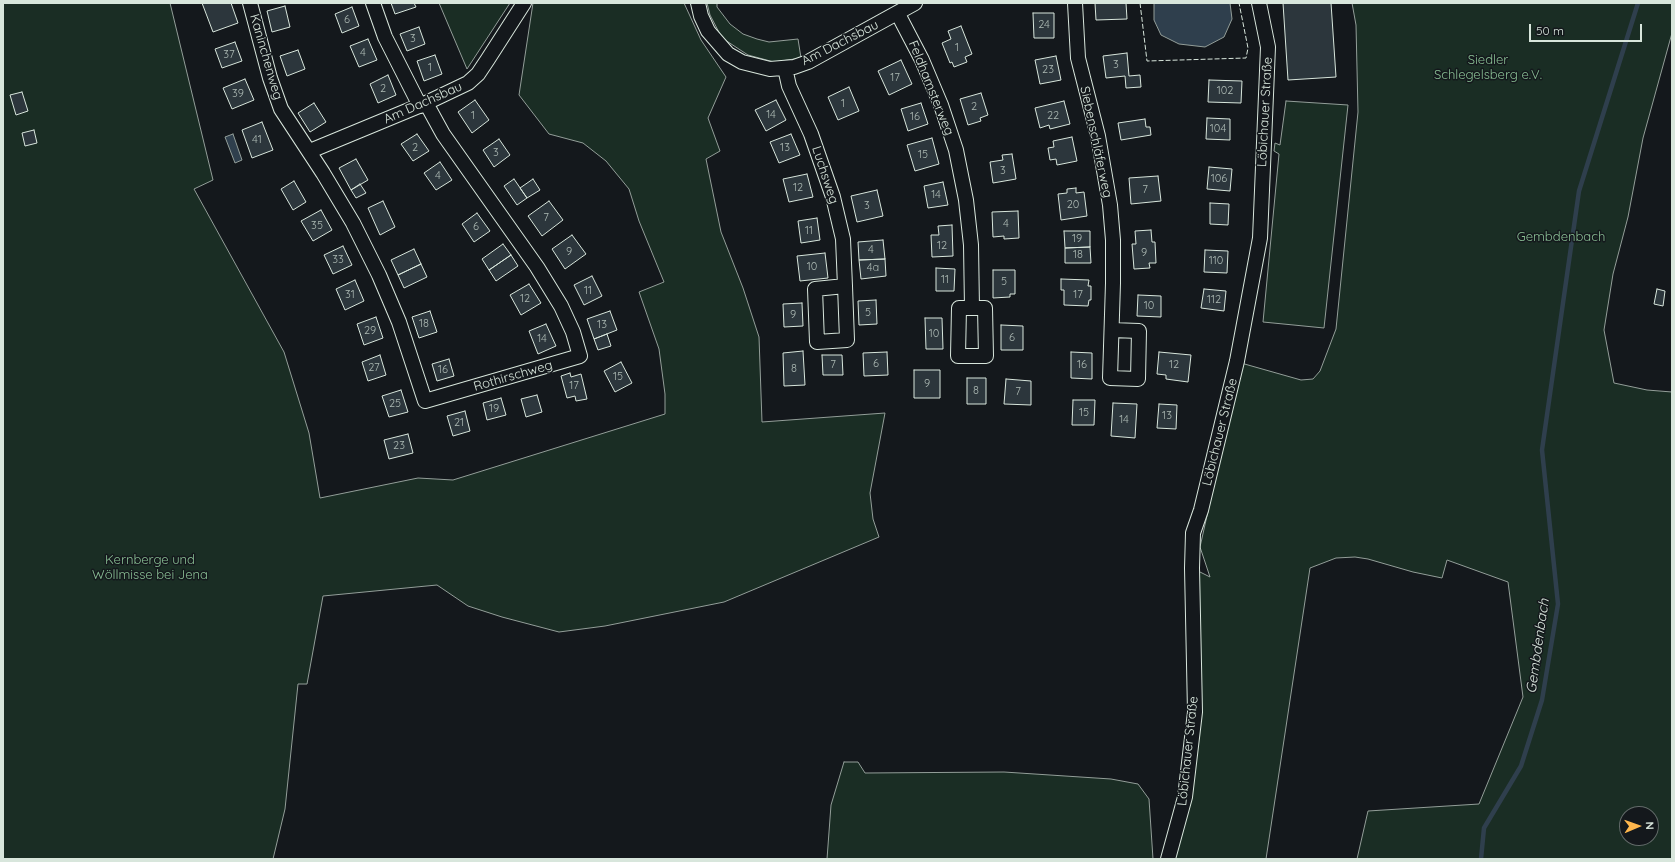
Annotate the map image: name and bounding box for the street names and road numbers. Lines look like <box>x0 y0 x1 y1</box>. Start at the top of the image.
street label: Kaninchenweg <box>246 12 286 102</box>
street label: Am Dachsbau <box>799 17 881 69</box>
street label: Feldhamsterweg <box>905 38 957 138</box>
street label: Löbichauer Straße <box>1254 57 1276 167</box>
street label: Am Dachsbau <box>381 79 465 127</box>
street label: Siebenschläferweg <box>1077 85 1115 199</box>
street label: Luchsweg <box>808 144 842 206</box>
street label: Rothirschweg <box>472 357 554 395</box>
street label: Löbichauer Straße <box>1199 377 1241 487</box>
street label: Löbichauer Straße <box>1174 695 1202 807</box>

